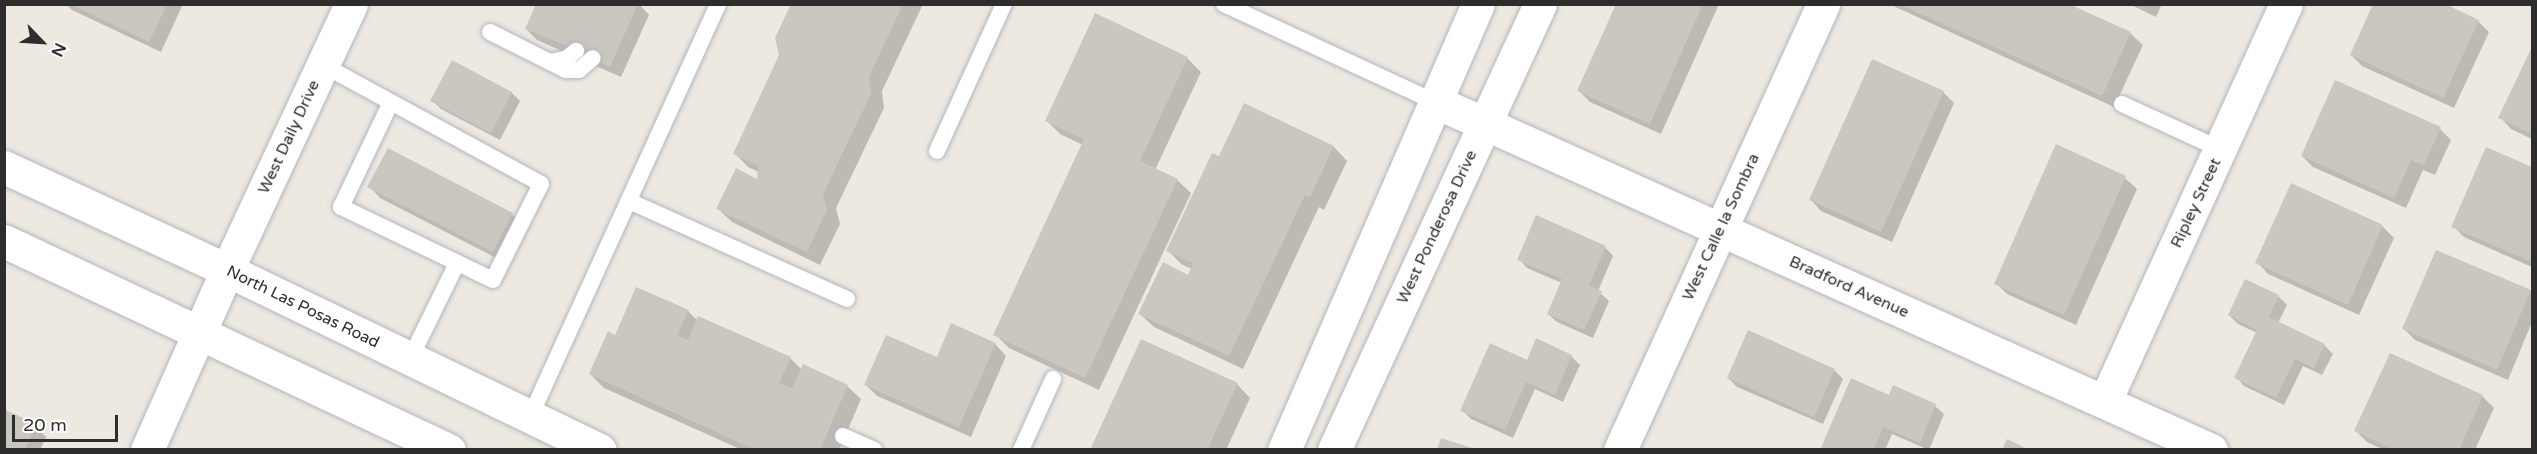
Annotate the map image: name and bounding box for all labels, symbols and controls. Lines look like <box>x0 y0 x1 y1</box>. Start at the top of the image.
north arrow <box>12 12 72 72</box>
text: N <box>47 40 70 60</box>
street label: West Daily Drive <box>254 77 324 197</box>
street label: West Ponderosa Drive <box>1393 147 1481 307</box>
street label: West Calle la Sombra <box>1678 150 1764 304</box>
street label: Ripley Street <box>2167 155 2225 251</box>
street label: Bradford Avenue <box>1786 252 1912 322</box>
street label: North Las Posas Road <box>224 262 382 352</box>
scale bar <box>15 403 122 441</box>
text: 20 m <box>23 414 67 436</box>

